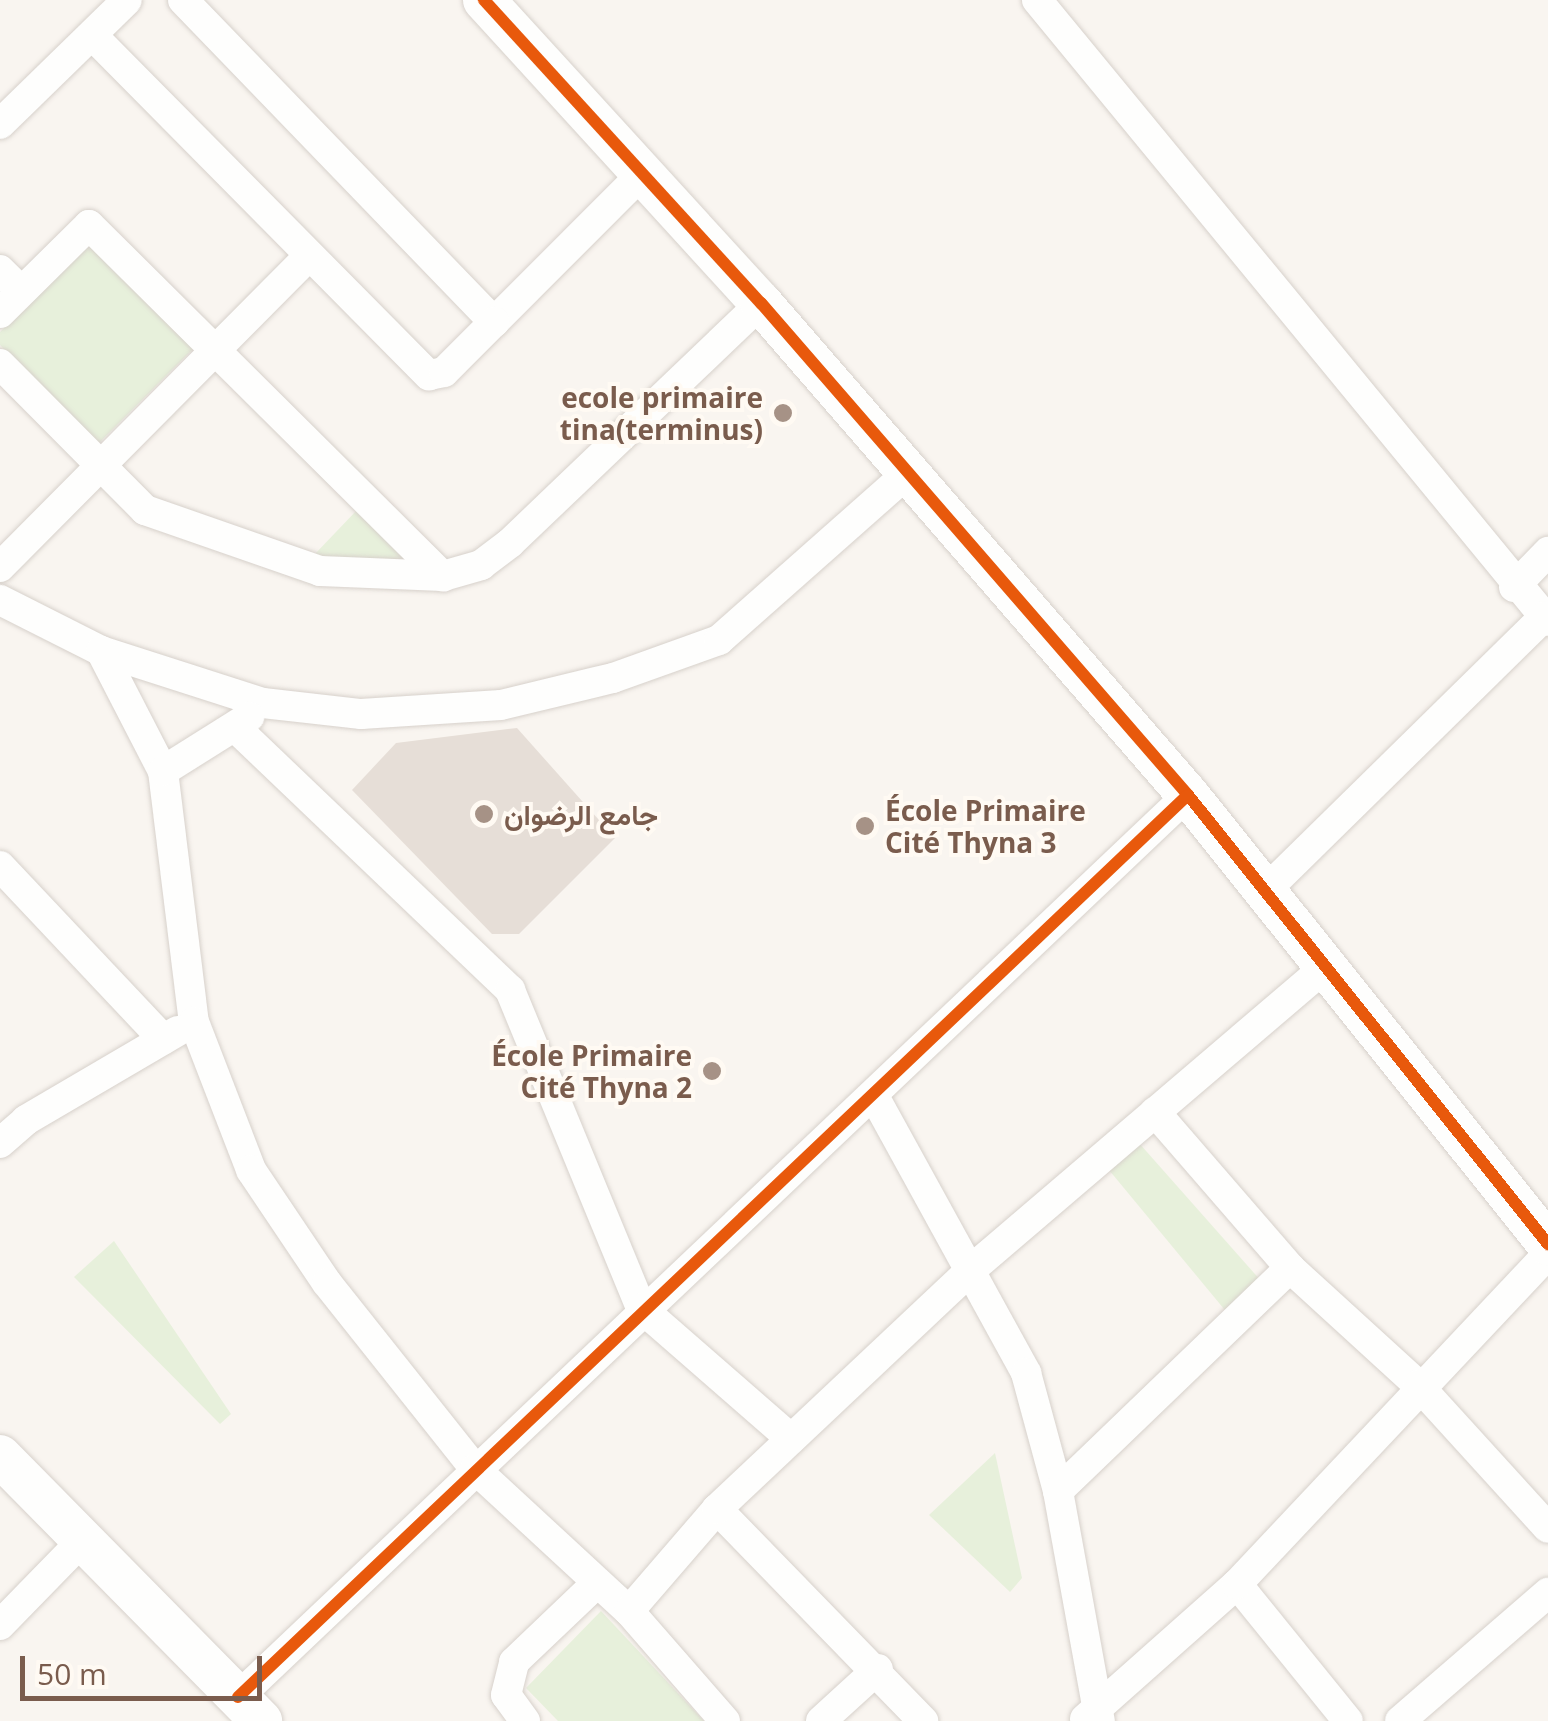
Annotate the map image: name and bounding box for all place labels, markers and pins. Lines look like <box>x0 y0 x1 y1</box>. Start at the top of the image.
place label: ecole primaire tina(terminus) <box>560 380 763 446</box>
marker: ecole primaire tina(terminus) <box>772 402 794 424</box>
place label: École Primaire Cité Thyna 3 <box>885 793 1086 859</box>
place label: جامع الرضوان <box>504 797 658 831</box>
marker: جامع الرضوان <box>473 803 495 825</box>
marker: École Primaire Cité Thyna 3 <box>854 815 876 837</box>
place label: École Primaire Cité Thyna 2 <box>491 1038 692 1104</box>
marker: École Primaire Cité Thyna 2 <box>701 1060 723 1082</box>

